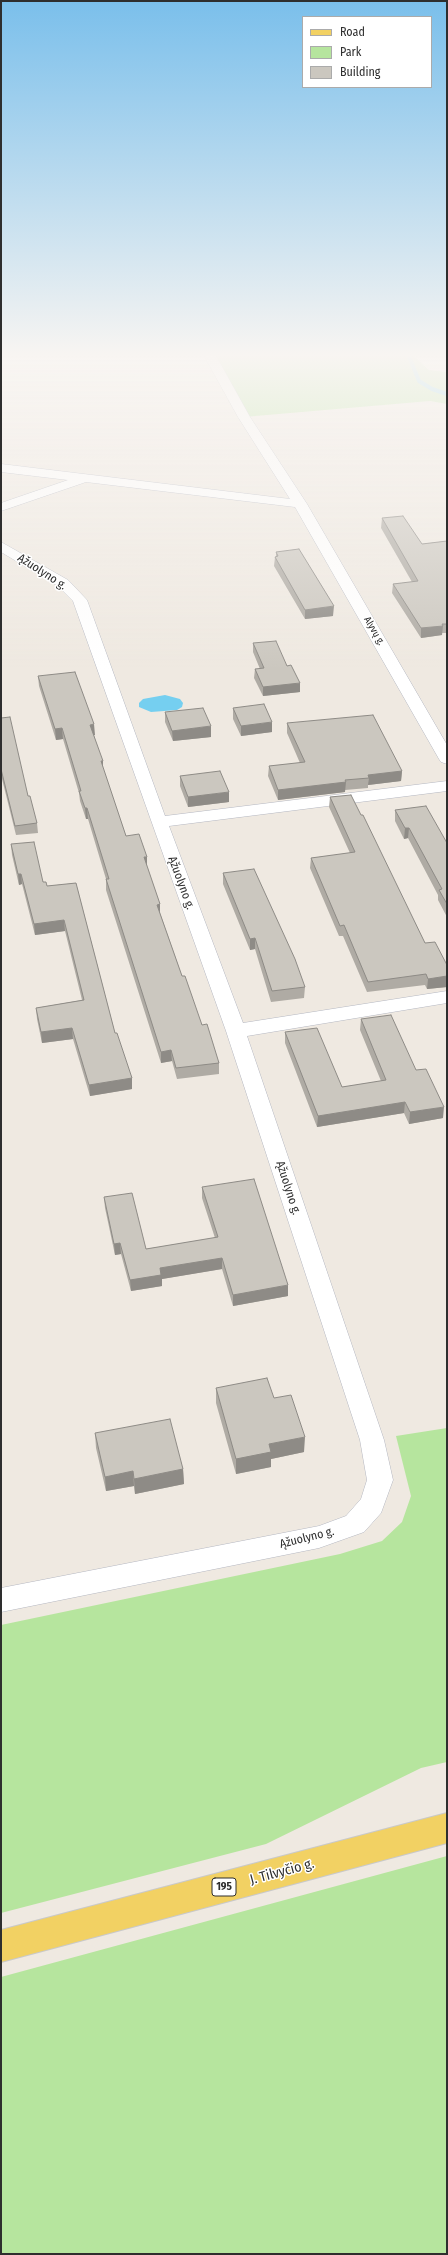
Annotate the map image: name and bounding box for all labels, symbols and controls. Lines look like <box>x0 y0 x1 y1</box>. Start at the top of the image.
legend <box>302 16 432 88</box>
text: Road <box>340 25 365 39</box>
text: Park <box>340 45 361 59</box>
text: Building <box>340 65 380 79</box>
street label: Ąžuolyno g. <box>15 551 69 593</box>
street label: Alyvų g. <box>361 615 387 647</box>
street label: Ąžuolyno g. <box>165 854 197 912</box>
street label: Ąžuolyno g. <box>273 1159 303 1217</box>
street label: Ąžuolyno g. <box>278 1524 336 1552</box>
street label: J. Tilvyčio g. <box>248 1855 316 1889</box>
road number: 195 <box>212 1878 236 1896</box>

